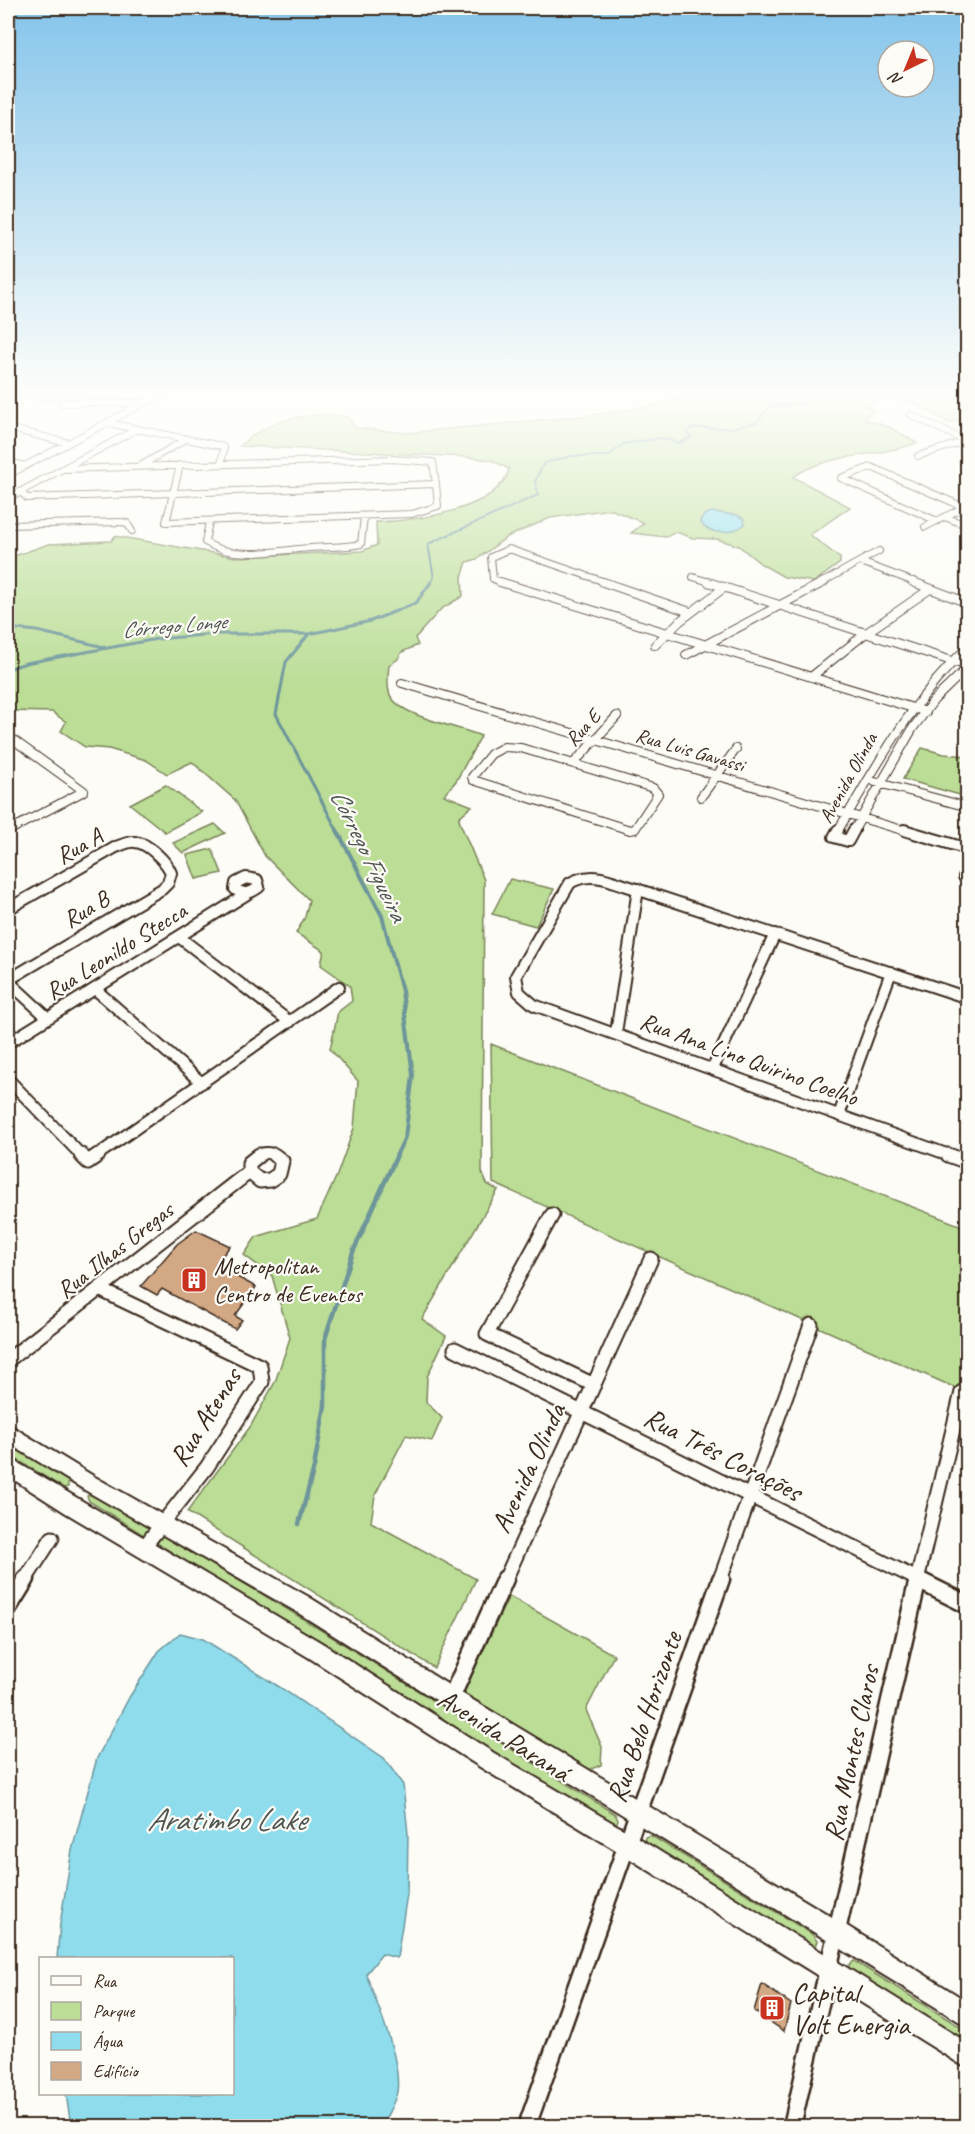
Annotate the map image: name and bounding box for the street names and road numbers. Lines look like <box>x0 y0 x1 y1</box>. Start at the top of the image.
street label: Rua E <box>560 703 608 752</box>
street label: Rua Luis Gavassi <box>633 723 749 778</box>
street label: Avenida Olinda <box>813 727 884 827</box>
street label: Rua A <box>51 821 108 871</box>
street label: Rua B <box>57 883 116 934</box>
street label: Rua Leonildo Stecca <box>40 895 193 1006</box>
street label: Rua Ana Lino Quirino Coelho <box>636 1006 863 1113</box>
street label: Rua Ilhas Gregas <box>51 1194 181 1305</box>
street label: Rua Atenas <box>161 1359 250 1473</box>
street label: Avenida Olinda <box>483 1396 574 1538</box>
street label: Rua Três Corações <box>638 1399 810 1510</box>
street label: Rua Belo Horizonte <box>598 1625 690 1807</box>
street label: Rua Montes Claros <box>815 1660 887 1844</box>
street label: Avenida Paraná <box>431 1681 579 1791</box>

